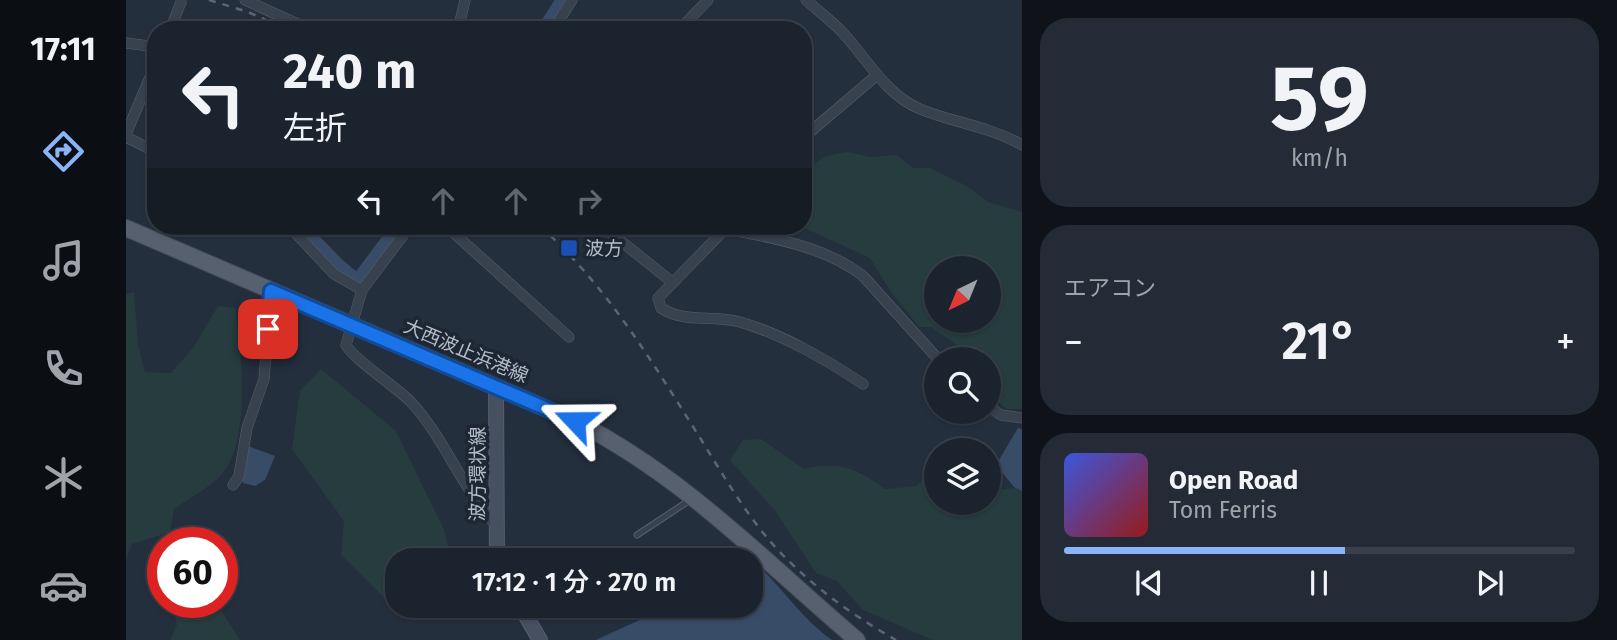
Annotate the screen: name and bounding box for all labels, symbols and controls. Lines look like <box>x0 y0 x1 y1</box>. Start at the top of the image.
text: 17:11 <box>30 30 96 68</box>
text: 240 m <box>283 42 416 101</box>
text: 59 <box>1270 44 1369 153</box>
icon: left <box>168 49 259 140</box>
text: 左折 <box>283 109 347 147</box>
icon: directions <box>39 127 88 176</box>
text: km/h <box>1291 144 1348 172</box>
icon: left <box>351 182 389 220</box>
icon: ahead <box>424 182 462 220</box>
icon: ahead <box>497 182 535 220</box>
icon: right <box>570 182 608 220</box>
icon: music <box>39 236 88 285</box>
place label: 波方 <box>585 237 623 260</box>
marker: 波方 <box>559 238 579 258</box>
north arrow <box>924 256 1001 332</box>
map controls <box>924 256 1001 515</box>
text: エアコン <box>1064 274 1156 302</box>
pin <box>238 299 298 359</box>
icon: arrive <box>249 310 287 348</box>
text: 21° <box>1281 310 1358 373</box>
street label: 大西波止浜港線 <box>400 314 532 388</box>
text: − <box>1064 319 1083 365</box>
text: + <box>1556 319 1575 365</box>
icon: phone <box>39 344 88 393</box>
button: search <box>924 347 1001 424</box>
position arrow <box>538 384 612 458</box>
street label: 波方環状線 <box>466 426 489 522</box>
button: layers <box>924 438 1001 515</box>
icon: climate <box>39 453 88 502</box>
text: Open Road <box>1169 465 1298 496</box>
text: Tom Ferris <box>1169 496 1277 524</box>
speed limit sign: 60 <box>147 527 238 618</box>
icon: car <box>39 561 88 610</box>
icon: previous <box>1130 564 1168 602</box>
icon: pause <box>1300 564 1338 602</box>
icon: next <box>1471 564 1509 602</box>
text: 17:12 · 1 分 · 270 m <box>472 567 676 598</box>

